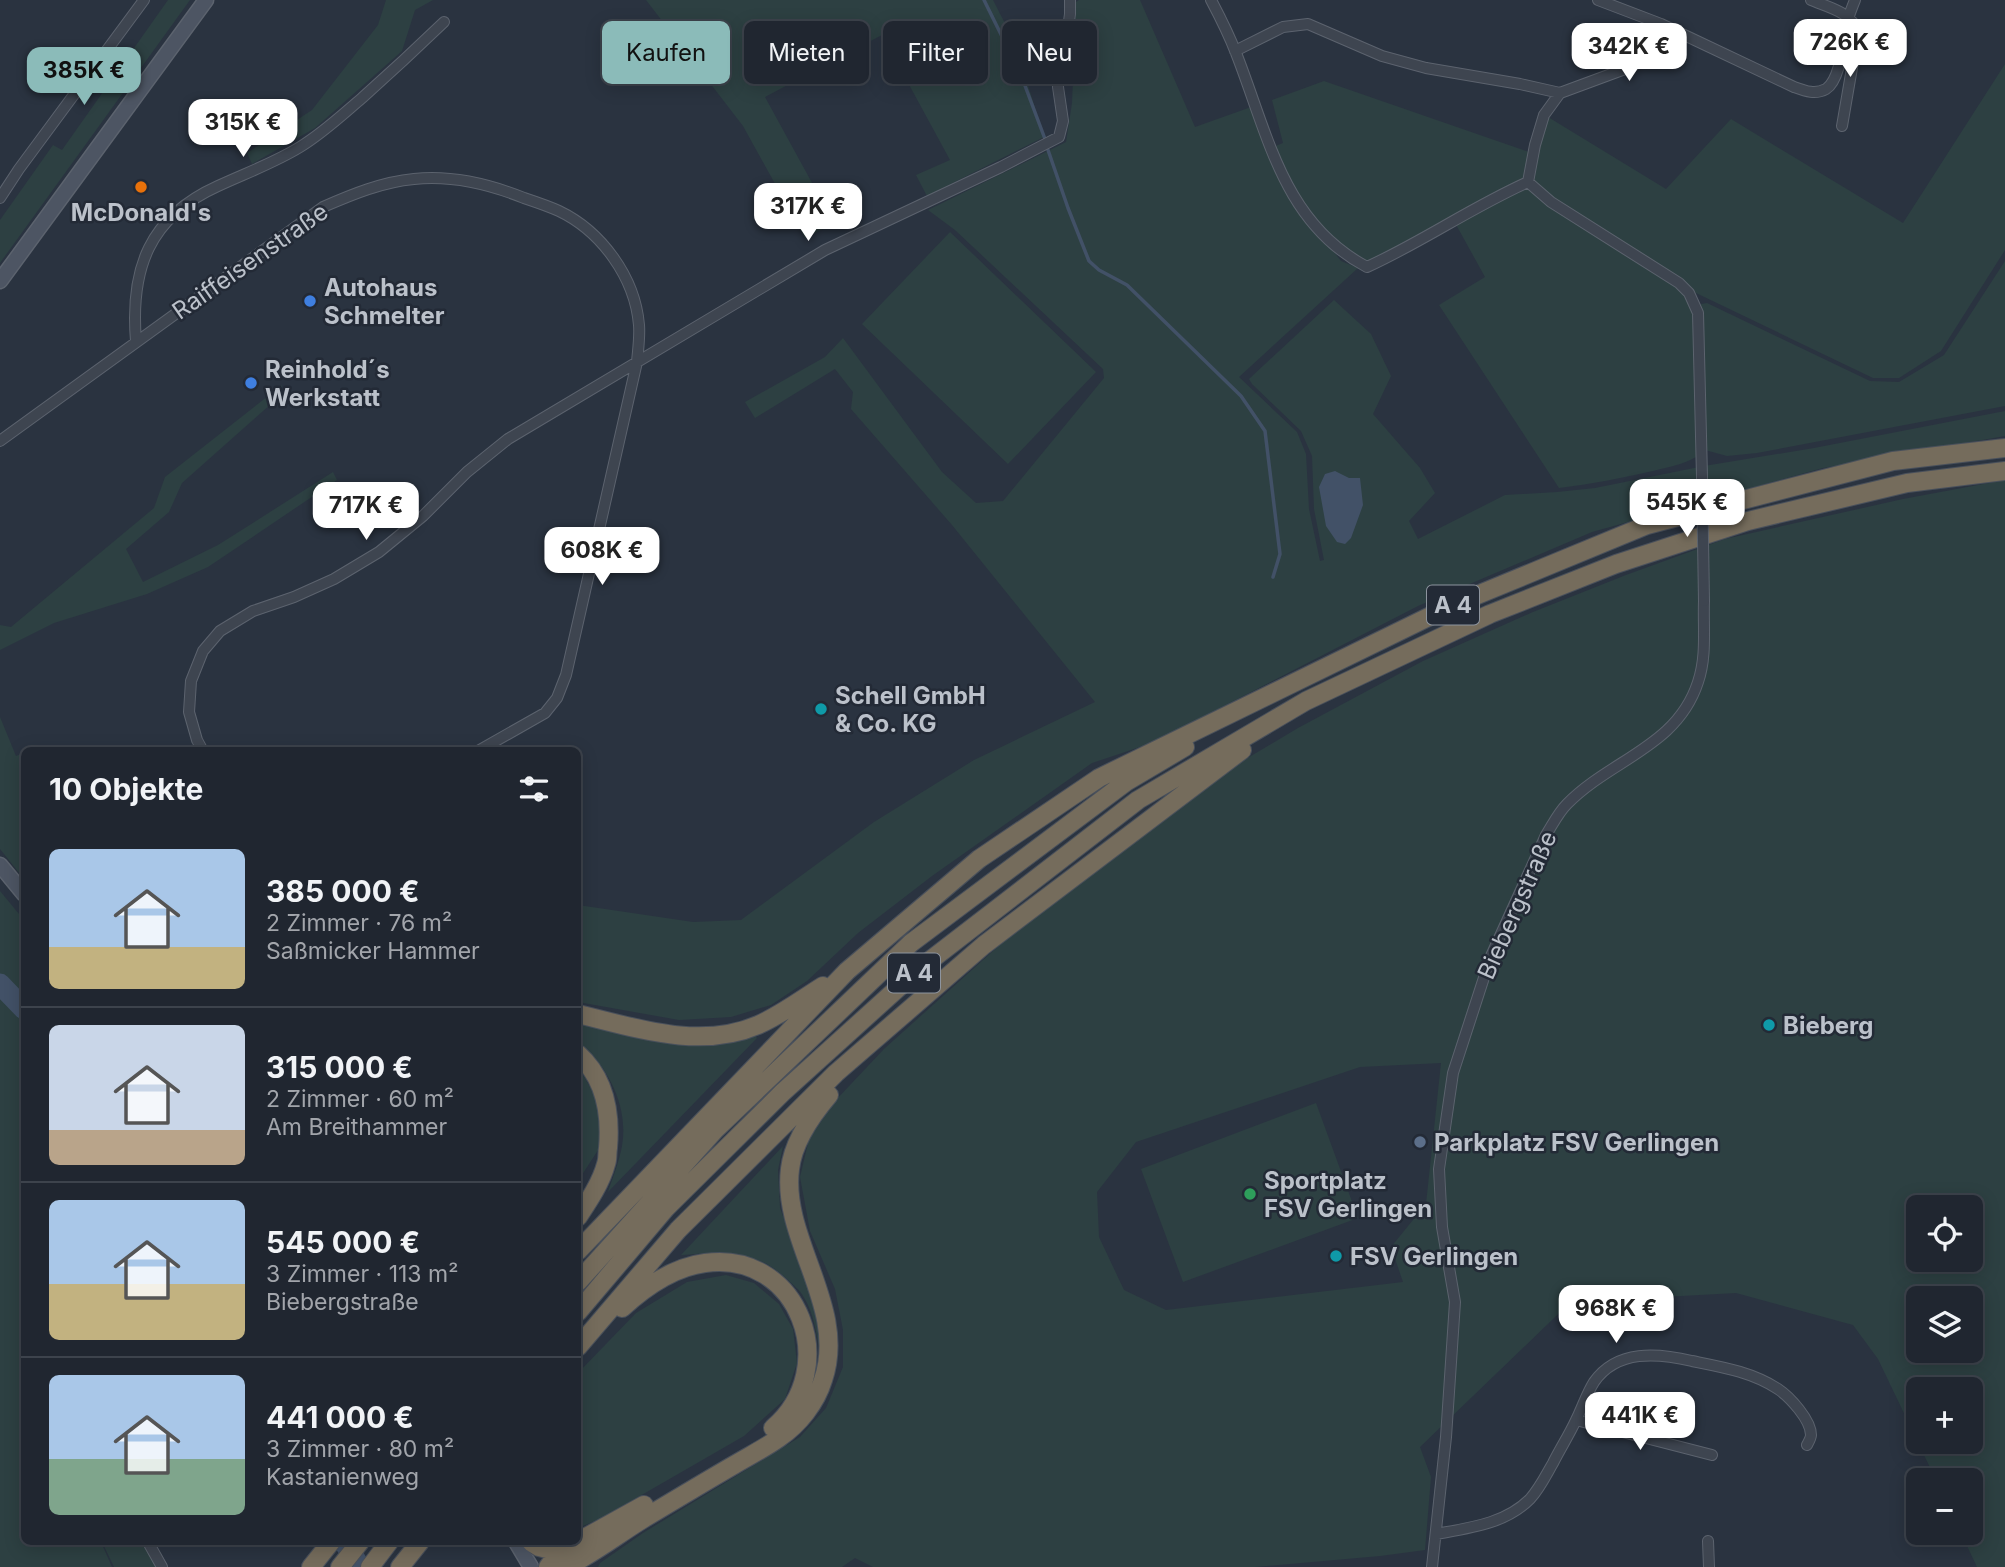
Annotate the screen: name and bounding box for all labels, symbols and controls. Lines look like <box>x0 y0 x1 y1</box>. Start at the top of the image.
pin: 726K € <box>1793 20 1907 79</box>
chip: Kaufen <box>602 21 730 84</box>
chip: Mieten <box>744 21 869 84</box>
chip: Filter <box>883 21 988 84</box>
chip: Neu <box>1002 21 1097 84</box>
pin: 342K € <box>1572 24 1686 83</box>
text: 726K € <box>1810 28 1890 56</box>
text: 342K € <box>1588 32 1670 60</box>
pin: 385K € <box>27 48 141 107</box>
text: 385K € <box>43 56 125 84</box>
pin: 315K € <box>186 100 300 159</box>
text: 315K € <box>204 108 282 136</box>
marker: McDonald's <box>133 179 149 195</box>
pin: 317K € <box>751 184 865 243</box>
text: 317K € <box>770 192 846 220</box>
street label: Raiffeisenstraße <box>167 197 333 325</box>
place label: McDonald's <box>71 198 211 227</box>
place label: Autohaus Schmelter <box>324 273 445 330</box>
marker: Autohaus Schmelter <box>302 293 318 309</box>
place label: Reinhold´s Werkstatt <box>265 355 390 412</box>
marker: Reinhold´s Werkstatt <box>243 375 259 391</box>
pin: 545K € <box>1630 480 1744 539</box>
pin: 717K € <box>309 482 423 542</box>
text: 545K € <box>1646 488 1728 516</box>
text: 717K € <box>329 491 403 519</box>
pin: 608K € <box>545 528 659 587</box>
text: 608K € <box>560 536 644 564</box>
road number: A 4 <box>1427 586 1479 624</box>
place label: Schell GmbH & Co. KG <box>835 681 986 738</box>
marker: Schell GmbH & Co. KG <box>813 701 829 717</box>
icon: filters <box>515 770 553 808</box>
text: 10 Objekte <box>49 771 203 807</box>
street label: Biebergstraße <box>1471 826 1563 984</box>
text: 385 000 € <box>266 873 420 909</box>
icon: home <box>105 877 189 961</box>
text: 2 Zimmer · 76 m² <box>266 909 452 937</box>
text: Saßmicker Hammer <box>266 937 480 965</box>
road number: A 4 <box>888 954 940 992</box>
place label: Bieberg <box>1783 1011 1873 1040</box>
marker: Bieberg <box>1761 1017 1777 1033</box>
text: 315 000 € <box>266 1049 413 1085</box>
icon: home <box>105 1053 189 1137</box>
text: 2 Zimmer · 60 m² <box>266 1085 454 1113</box>
text: Am Breithammer <box>266 1113 447 1141</box>
place label: Parkplatz FSV Gerlingen <box>1434 1128 1719 1157</box>
marker: Parkplatz FSV Gerlingen <box>1412 1134 1428 1150</box>
place label: Sportplatz FSV Gerlingen <box>1264 1166 1432 1223</box>
marker: Sportplatz FSV Gerlingen <box>1242 1186 1258 1202</box>
map controls <box>1906 1195 1983 1545</box>
button: locate <box>1906 1195 1983 1272</box>
text: 545 000 € <box>266 1224 420 1260</box>
icon: home <box>105 1228 189 1312</box>
place label: FSV Gerlingen <box>1350 1242 1518 1271</box>
marker: FSV Gerlingen <box>1328 1248 1344 1264</box>
text: 3 Zimmer · 113 m² <box>266 1260 458 1288</box>
pin: 968K € <box>1559 1286 1673 1345</box>
button: layers <box>1906 1286 1983 1363</box>
text: Biebergstraße <box>266 1288 419 1316</box>
text: 968K € <box>1575 1294 1657 1322</box>
button: + <box>1906 1377 1983 1454</box>
pin: 441K € <box>1583 1392 1697 1452</box>
text: 441 000 € <box>266 1399 414 1435</box>
text: 441K € <box>1601 1401 1679 1429</box>
icon: home <box>105 1403 189 1487</box>
text: 3 Zimmer · 80 m² <box>266 1435 454 1463</box>
text: Kastanienweg <box>266 1463 419 1491</box>
button: − <box>1906 1468 1983 1545</box>

